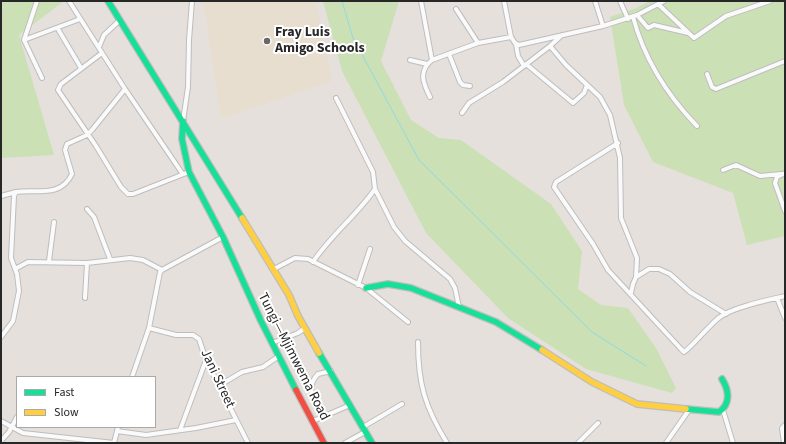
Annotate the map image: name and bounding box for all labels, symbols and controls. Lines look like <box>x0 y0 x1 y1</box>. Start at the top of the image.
place label: Fray Luis Amigo Schools <box>275 25 365 58</box>
marker: Fray Luis Amigo Schools <box>262 36 272 46</box>
street label: Tungi—Mjimwema Road <box>254 290 332 424</box>
street label: Jani Street <box>196 347 238 411</box>
legend <box>16 376 156 428</box>
text: Fast <box>54 384 74 401</box>
text: Slow <box>54 404 79 421</box>

